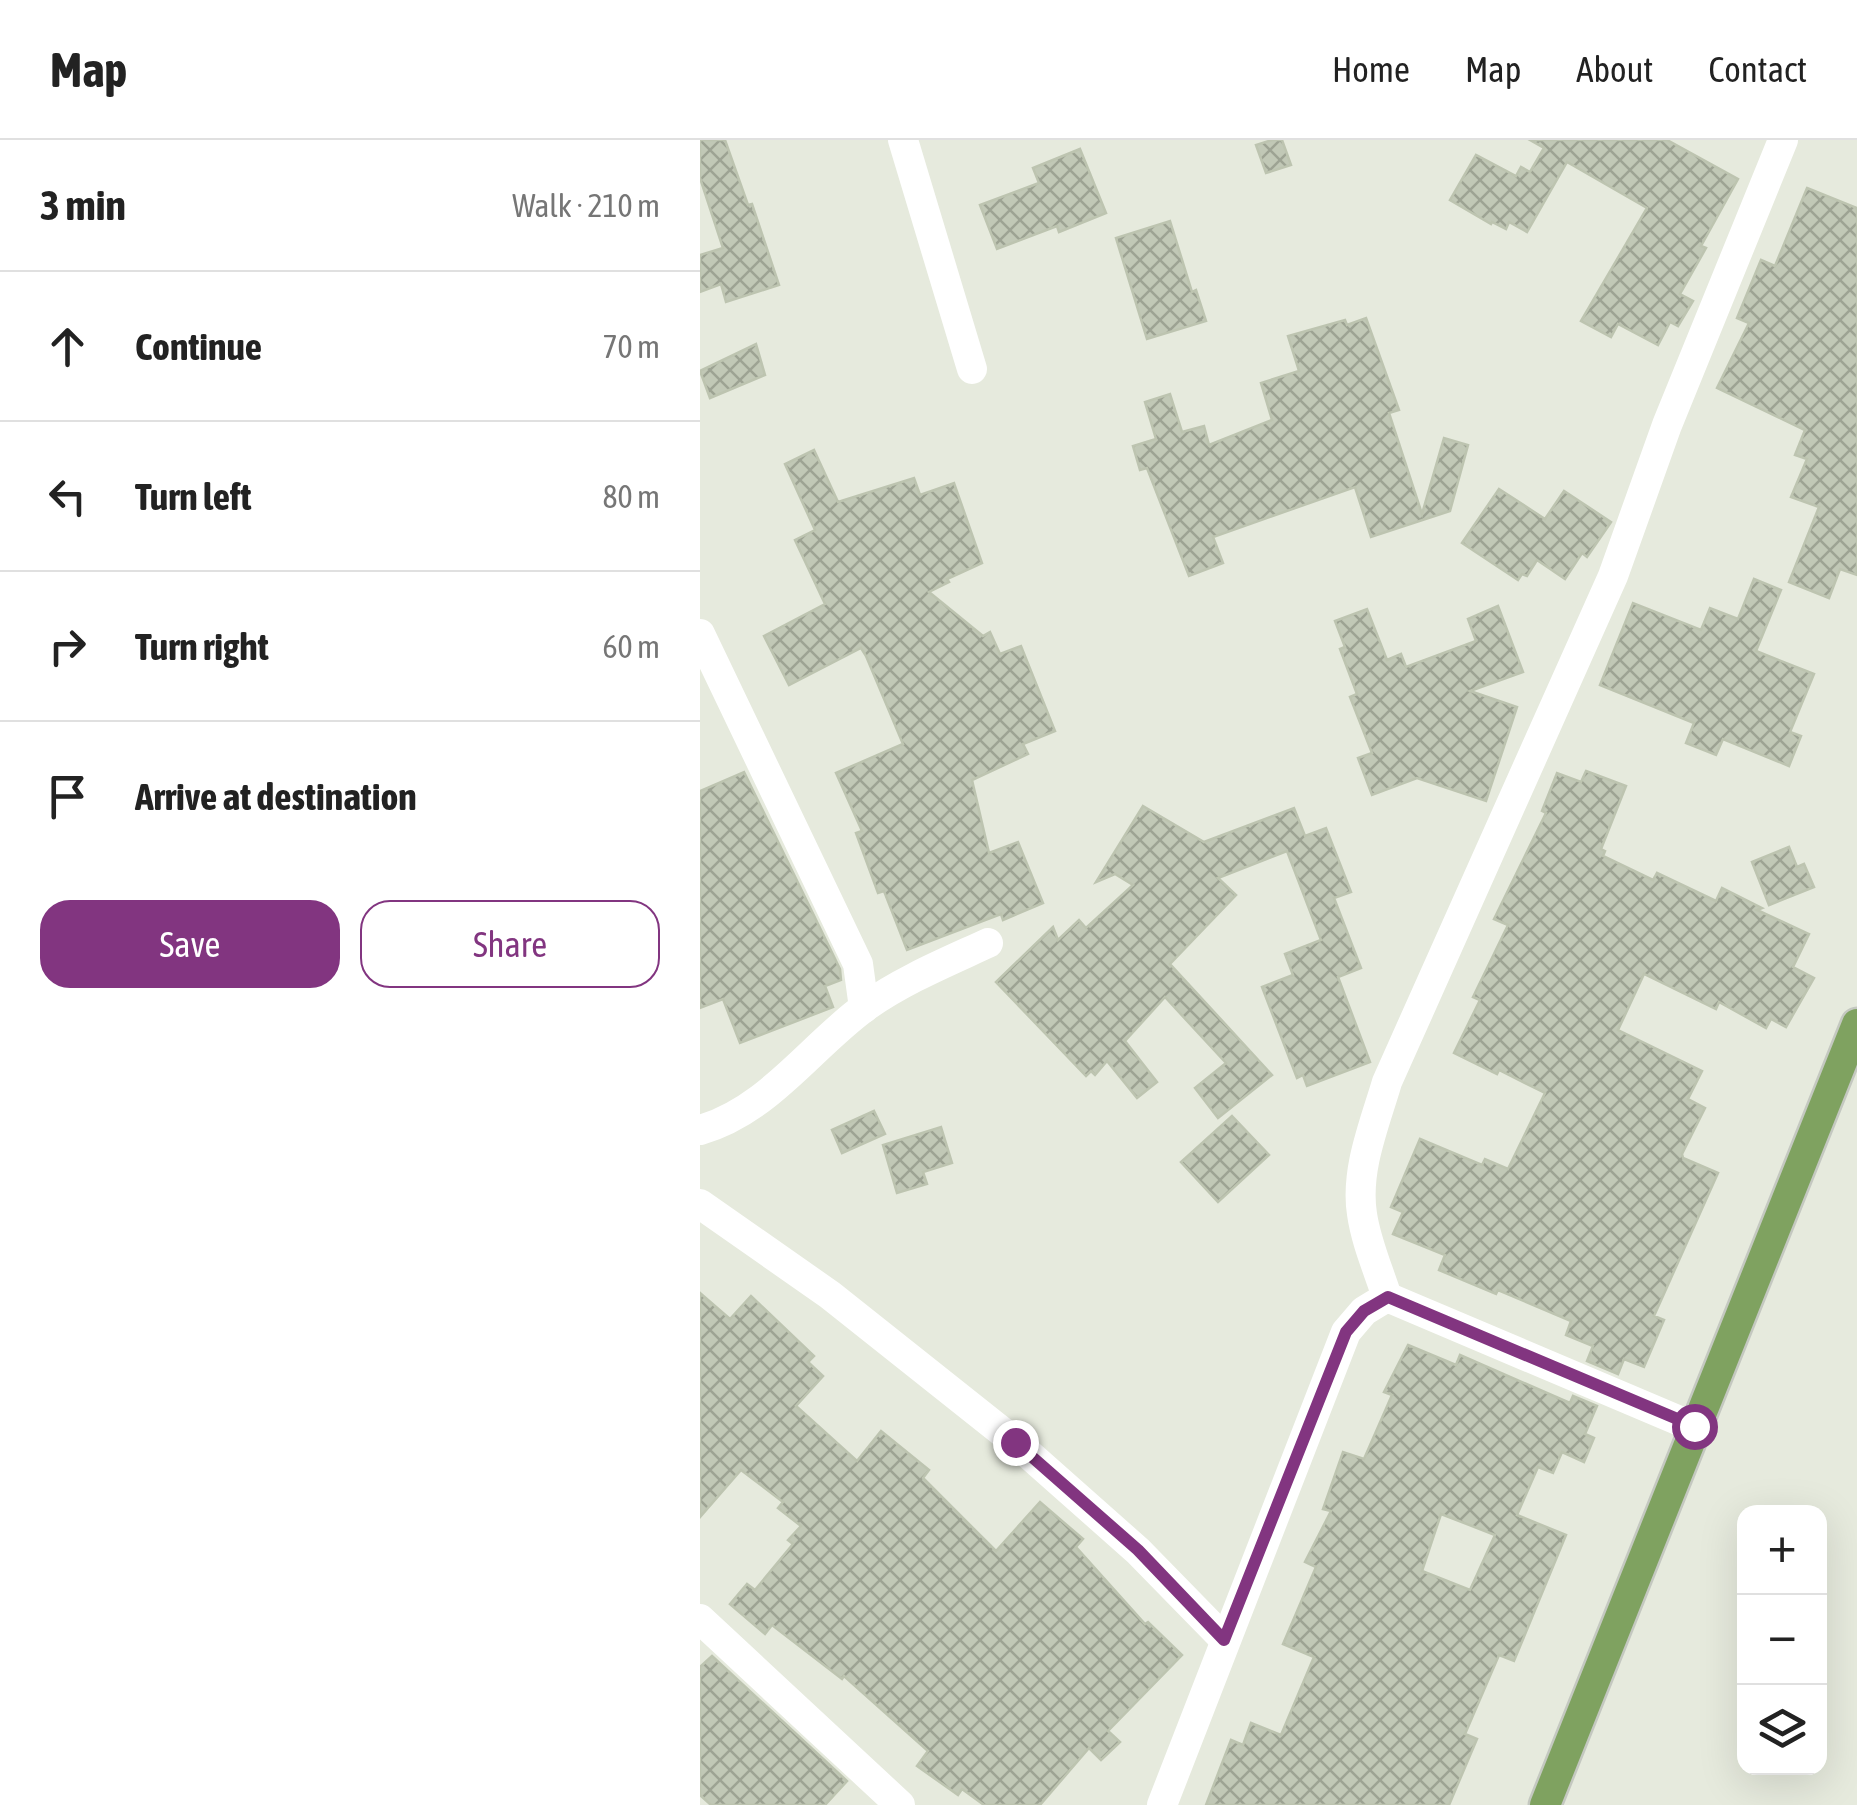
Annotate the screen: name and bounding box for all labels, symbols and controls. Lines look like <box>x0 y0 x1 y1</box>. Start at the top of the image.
text: Map <box>50 42 127 97</box>
text: Home <box>1332 49 1410 89</box>
text: Map <box>1465 49 1521 89</box>
text: About <box>1576 49 1653 89</box>
text: Contact <box>1708 49 1807 89</box>
text: 3 min <box>40 181 126 229</box>
text: Walk · 210 m <box>512 187 660 224</box>
icon: ahead <box>40 319 95 374</box>
text: Continue <box>135 325 262 368</box>
text: 70 m <box>602 328 660 365</box>
icon: left <box>40 469 95 524</box>
text: Turn left <box>135 475 251 518</box>
text: 80 m <box>602 478 660 515</box>
icon: right <box>40 619 95 674</box>
text: Turn right <box>135 625 269 668</box>
text: 60 m <box>602 628 660 665</box>
icon: arrive <box>40 769 95 824</box>
text: Arrive at destination <box>135 775 417 818</box>
button: Save <box>40 900 340 988</box>
button: Share <box>360 900 660 988</box>
route start <box>1672 1404 1718 1450</box>
route end <box>993 1420 1039 1466</box>
map controls <box>1737 1505 1827 1775</box>
button: + <box>1737 1505 1827 1595</box>
button: − <box>1737 1595 1827 1685</box>
button: layers <box>1737 1685 1827 1775</box>

